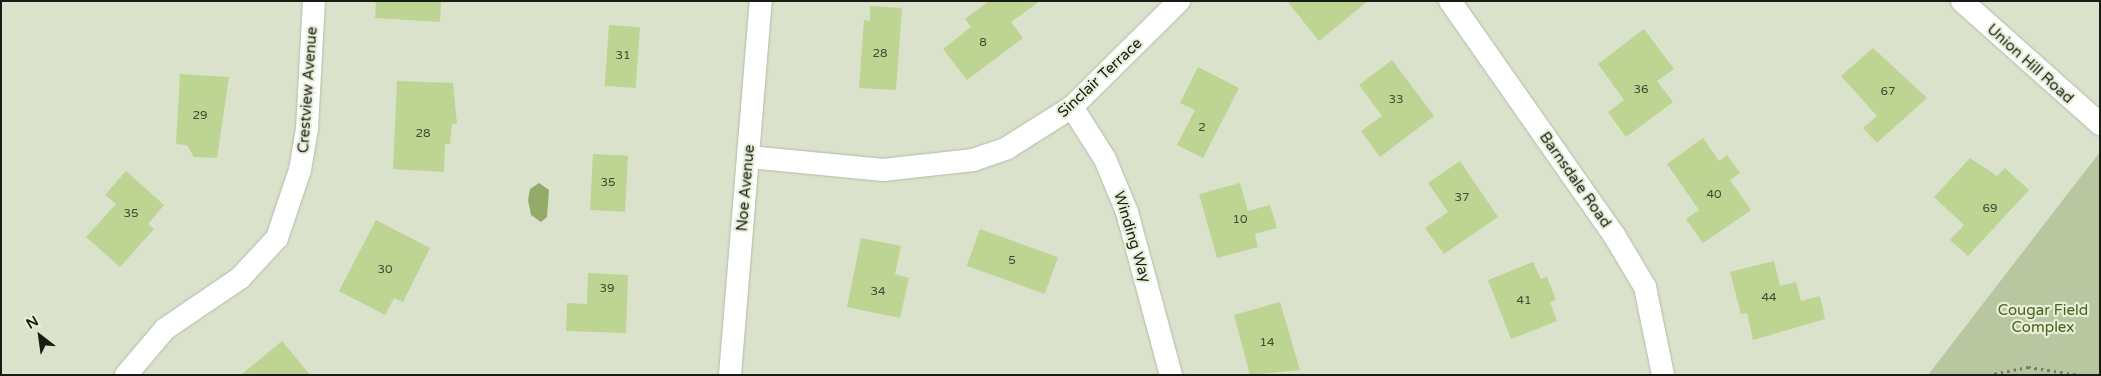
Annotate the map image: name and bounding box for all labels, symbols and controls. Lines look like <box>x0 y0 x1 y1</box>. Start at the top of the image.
street label: Union Hill Road <box>1983 20 2077 108</box>
street label: Crestview Avenue <box>295 26 321 154</box>
street label: Sinclair Terrace <box>1054 34 1146 122</box>
house number: 8 <box>979 36 987 50</box>
house number: 28 <box>872 47 888 61</box>
house number: 31 <box>615 49 631 63</box>
house number: 36 <box>1633 83 1649 97</box>
house number: 67 <box>1880 85 1896 99</box>
house number: 33 <box>1388 93 1404 107</box>
house number: 29 <box>192 109 208 123</box>
house number: 2 <box>1198 121 1206 135</box>
house number: 28 <box>415 127 431 141</box>
street label: Barnsdale Road <box>1535 129 1615 231</box>
street label: Noe Avenue <box>733 144 759 232</box>
house number: 35 <box>600 176 616 190</box>
house number: 40 <box>1706 188 1722 202</box>
street label: Winding Way <box>1110 189 1154 285</box>
house number: 37 <box>1454 191 1470 205</box>
house number: 69 <box>1982 202 1998 216</box>
house number: 35 <box>123 207 139 221</box>
house number: 10 <box>1232 213 1248 227</box>
house number: 5 <box>1008 254 1016 268</box>
house number: 30 <box>377 263 393 277</box>
house number: 39 <box>599 282 615 296</box>
house number: 34 <box>870 285 886 299</box>
house number: 44 <box>1761 291 1777 305</box>
house number: 41 <box>1516 294 1532 308</box>
park label: Cougar Field Complex <box>1998 301 2088 336</box>
north arrow <box>15 311 65 361</box>
text: N <box>23 312 41 333</box>
house number: 14 <box>1259 336 1275 350</box>

